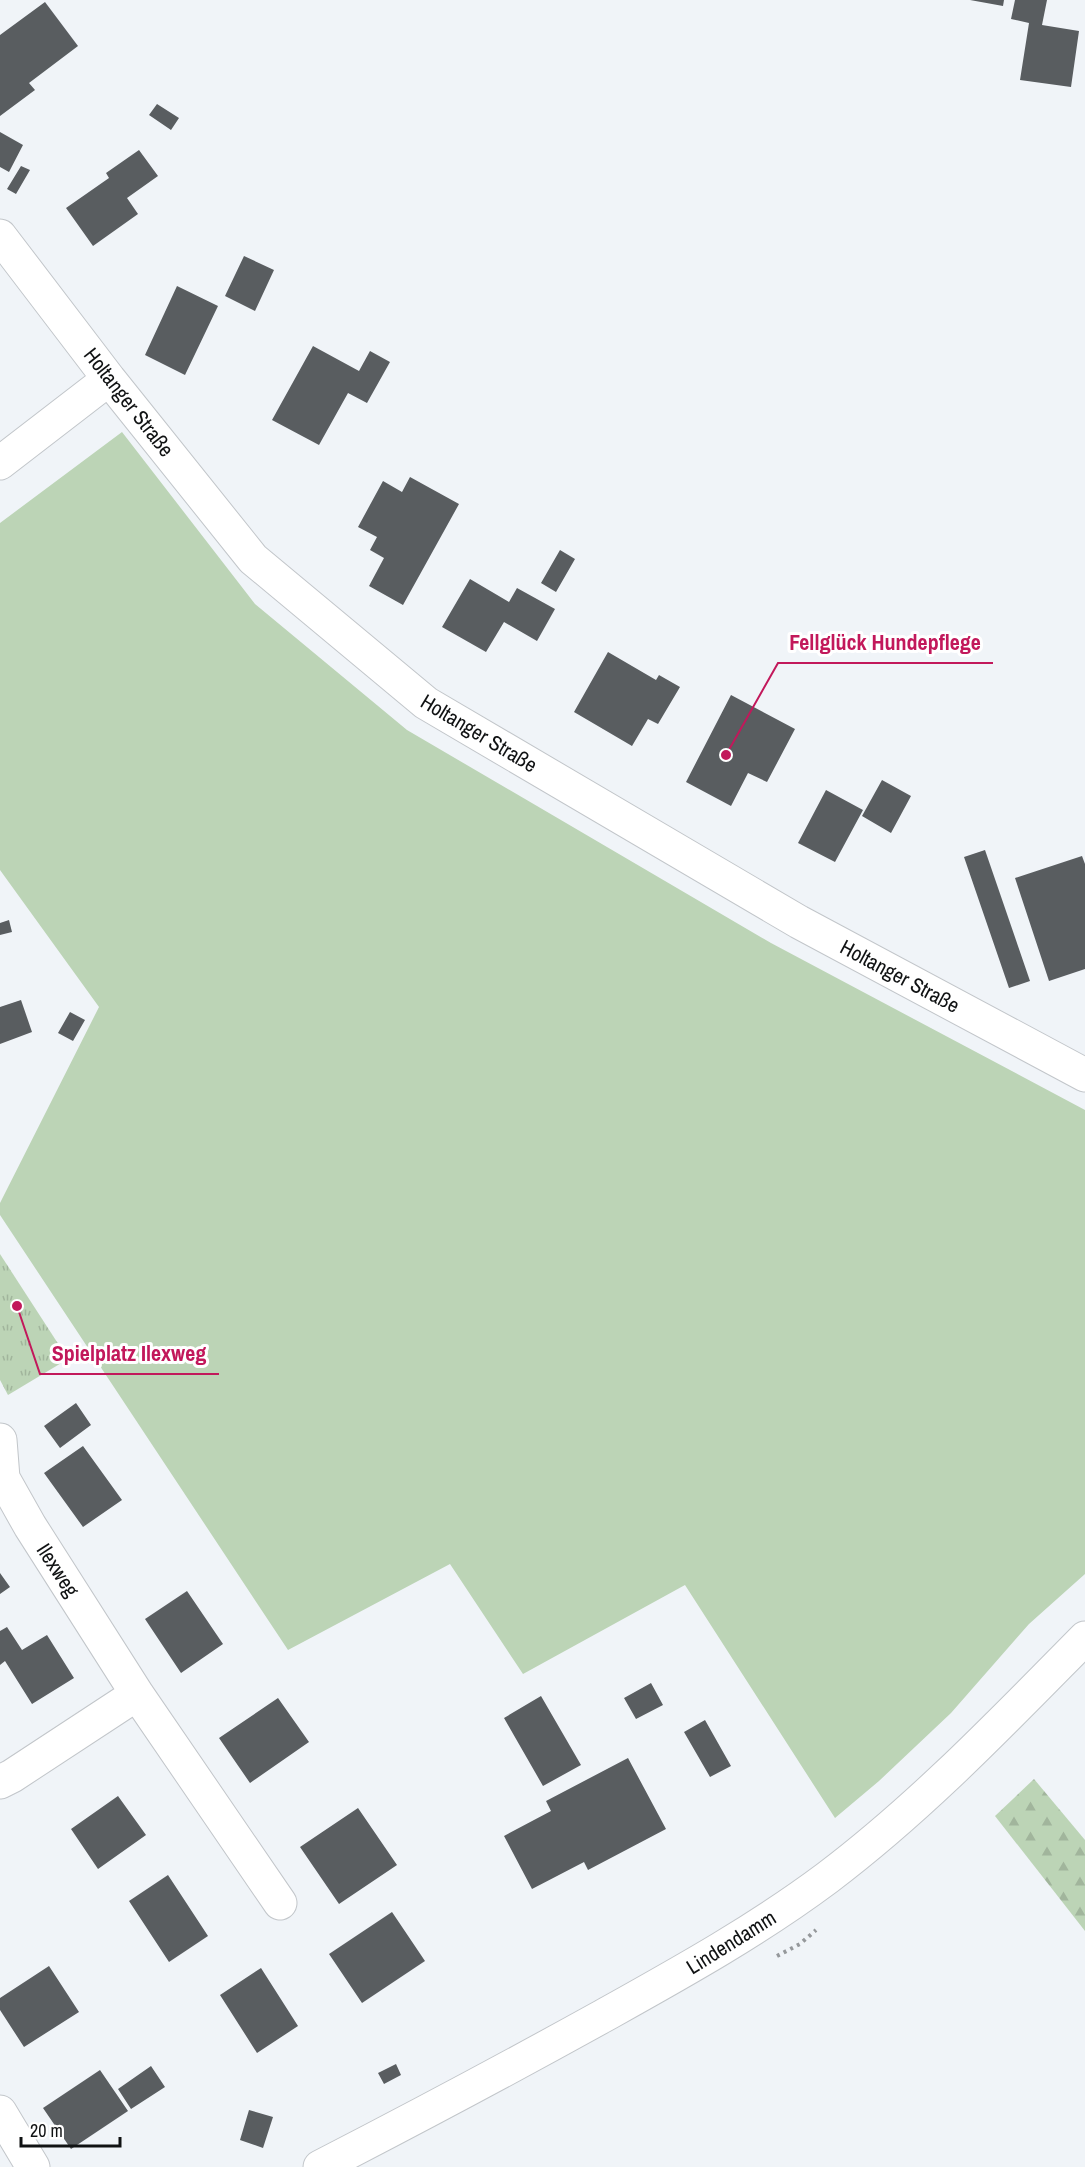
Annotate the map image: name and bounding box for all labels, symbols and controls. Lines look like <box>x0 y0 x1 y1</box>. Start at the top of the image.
street label: Holtanger Straße <box>77 341 181 463</box>
callout: Fellglück Hundepflege <box>778 623 993 663</box>
text: Fellglück Hundepflege <box>789 627 981 657</box>
street label: Holtanger Straße <box>415 687 543 779</box>
street label: Holtanger Straße <box>835 932 965 1020</box>
callout: Spielplatz Ilexweg <box>40 1334 219 1374</box>
text: Spielplatz Ilexweg <box>52 1338 206 1368</box>
street label: Ilexweg <box>30 1538 86 1603</box>
street label: Lindendamm <box>681 1903 781 1981</box>
scale bar <box>21 2110 120 2148</box>
text: 20 m <box>30 2118 63 2143</box>

